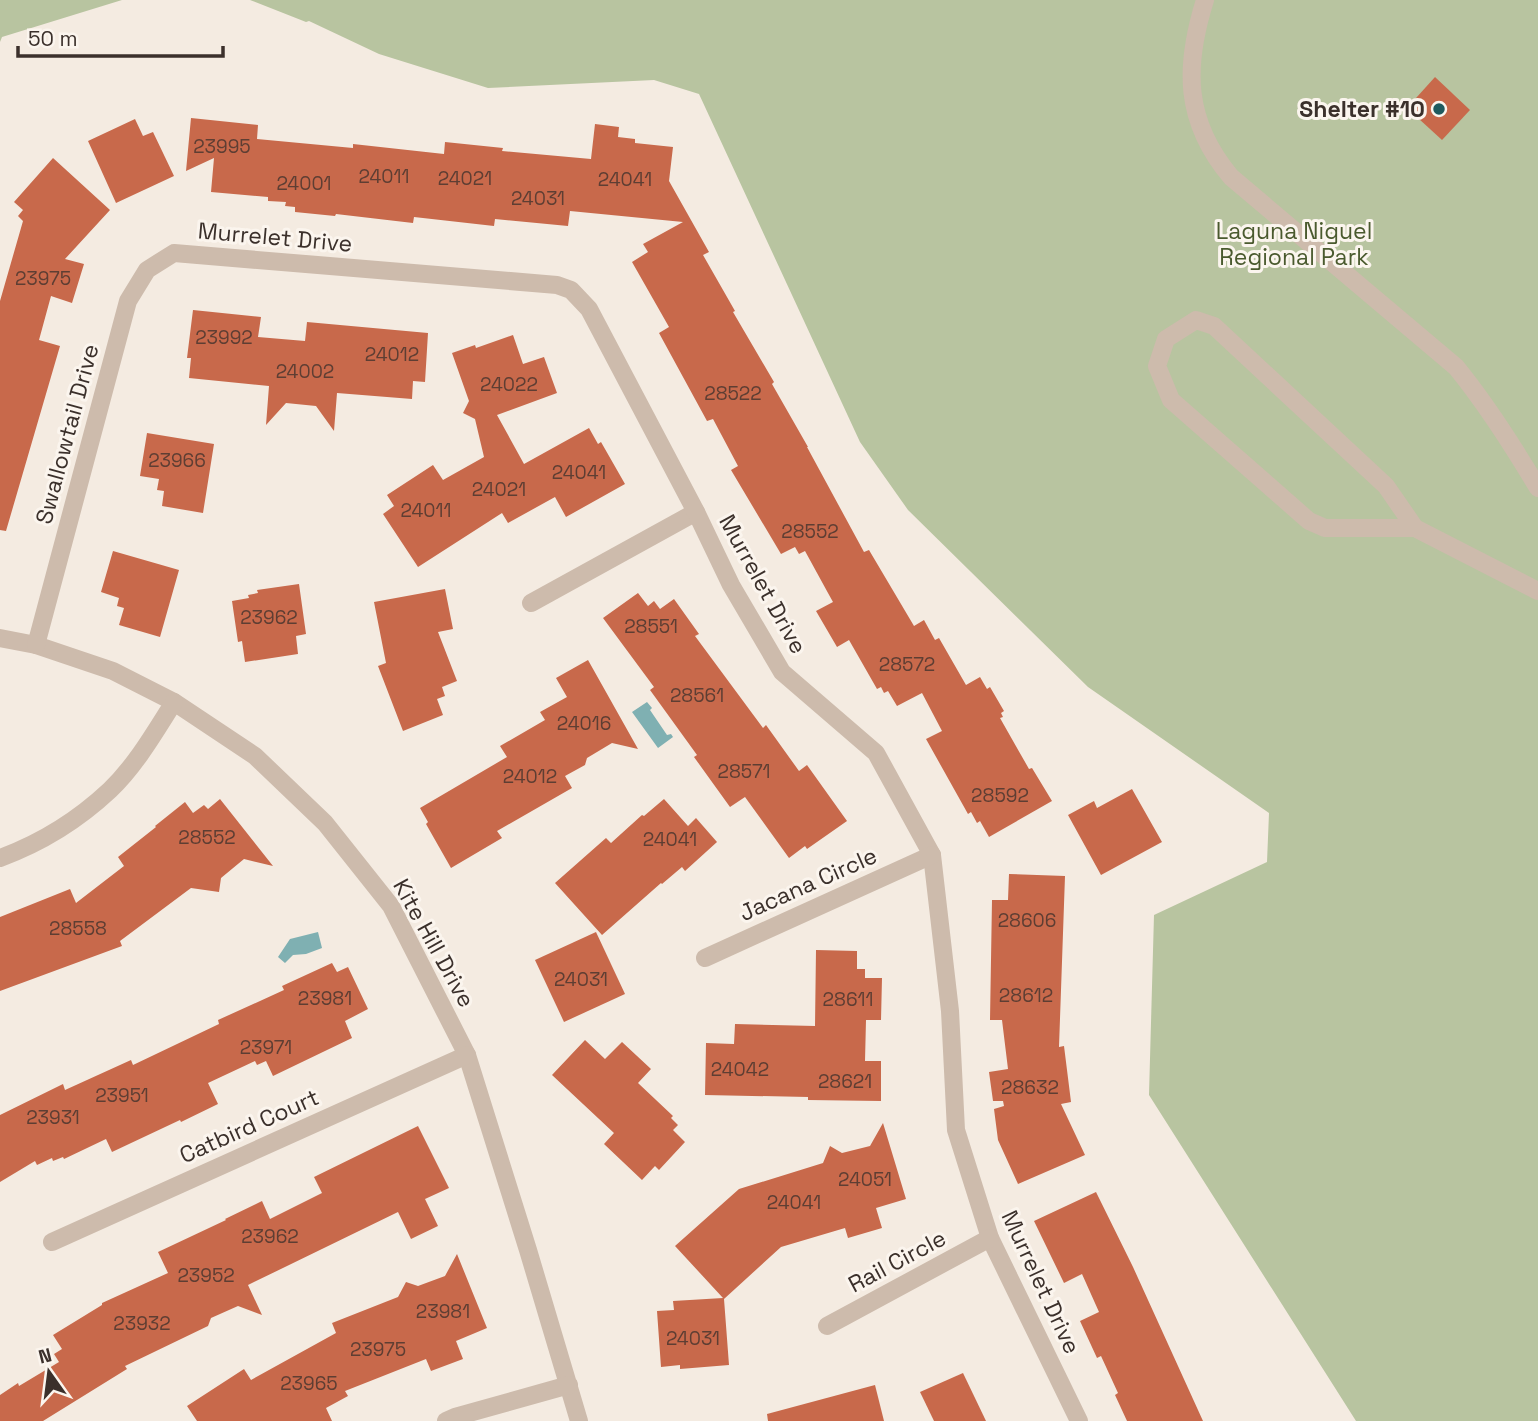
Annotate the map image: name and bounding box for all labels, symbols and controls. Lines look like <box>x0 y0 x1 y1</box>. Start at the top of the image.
scale bar <box>18 14 222 58</box>
text: 50 m <box>28 25 78 52</box>
place label: Shelter #10 <box>1299 94 1425 124</box>
marker: Shelter #10 <box>1431 101 1447 117</box>
house number: 23995 <box>193 134 251 159</box>
house number: 24011 <box>359 164 409 189</box>
house number: 24021 <box>438 166 492 191</box>
house number: 24041 <box>598 167 652 192</box>
house number: 24001 <box>276 171 332 196</box>
house number: 24031 <box>511 186 565 211</box>
street label: Murrelet Drive <box>197 215 353 259</box>
park label: Laguna Niguel Regional Park <box>1216 216 1372 272</box>
house number: 23975 <box>15 266 71 291</box>
house number: 23992 <box>195 325 253 350</box>
street label: Swallowtail Drive <box>29 341 105 527</box>
house number: 24012 <box>365 342 419 367</box>
house number: 24002 <box>276 359 334 384</box>
house number: 24022 <box>480 372 538 397</box>
house number: 28522 <box>704 381 762 406</box>
house number: 23966 <box>148 448 206 473</box>
house number: 24041 <box>552 460 606 485</box>
house number: 24021 <box>472 477 526 502</box>
house number: 24011 <box>401 498 451 523</box>
street label: Murrelet Drive <box>712 509 814 659</box>
house number: 28552 <box>781 519 839 544</box>
house number: 23962 <box>240 605 298 630</box>
house number: 28551 <box>624 614 678 639</box>
house number: 28572 <box>879 652 935 677</box>
house number: 28561 <box>670 683 724 708</box>
house number: 24016 <box>557 711 611 736</box>
house number: 28571 <box>718 759 770 784</box>
house number: 24012 <box>503 764 557 789</box>
house number: 28592 <box>971 783 1029 808</box>
house number: 28552 <box>178 825 236 850</box>
house number: 24041 <box>643 827 697 852</box>
street label: Jacana Circle <box>734 840 882 928</box>
street label: Kite Hill Drive <box>386 873 482 1013</box>
house number: 28606 <box>998 908 1056 933</box>
house number: 28558 <box>49 916 107 941</box>
house number: 24031 <box>554 967 608 992</box>
house number: 28612 <box>999 983 1053 1008</box>
house number: 23981 <box>298 986 352 1011</box>
house number: 28611 <box>823 987 873 1012</box>
house number: 23971 <box>240 1035 292 1060</box>
house number: 24042 <box>711 1057 769 1082</box>
house number: 28621 <box>818 1069 872 1094</box>
house number: 28632 <box>1001 1075 1059 1100</box>
street label: Catbird Court <box>175 1082 323 1170</box>
house number: 23951 <box>95 1083 149 1108</box>
house number: 23931 <box>26 1105 80 1130</box>
house number: 24051 <box>838 1167 892 1192</box>
house number: 24041 <box>767 1190 821 1215</box>
street label: Murrelet Drive <box>995 1205 1087 1359</box>
street label: Rail Circle <box>843 1223 951 1299</box>
house number: 23962 <box>241 1224 299 1249</box>
house number: 23952 <box>177 1263 235 1288</box>
house number: 23981 <box>416 1299 470 1324</box>
house number: 23932 <box>113 1311 171 1336</box>
house number: 24031 <box>666 1326 720 1351</box>
north arrow <box>14 1337 84 1407</box>
house number: 23975 <box>350 1337 406 1362</box>
text: N <box>36 1342 54 1370</box>
house number: 23965 <box>280 1371 338 1396</box>

